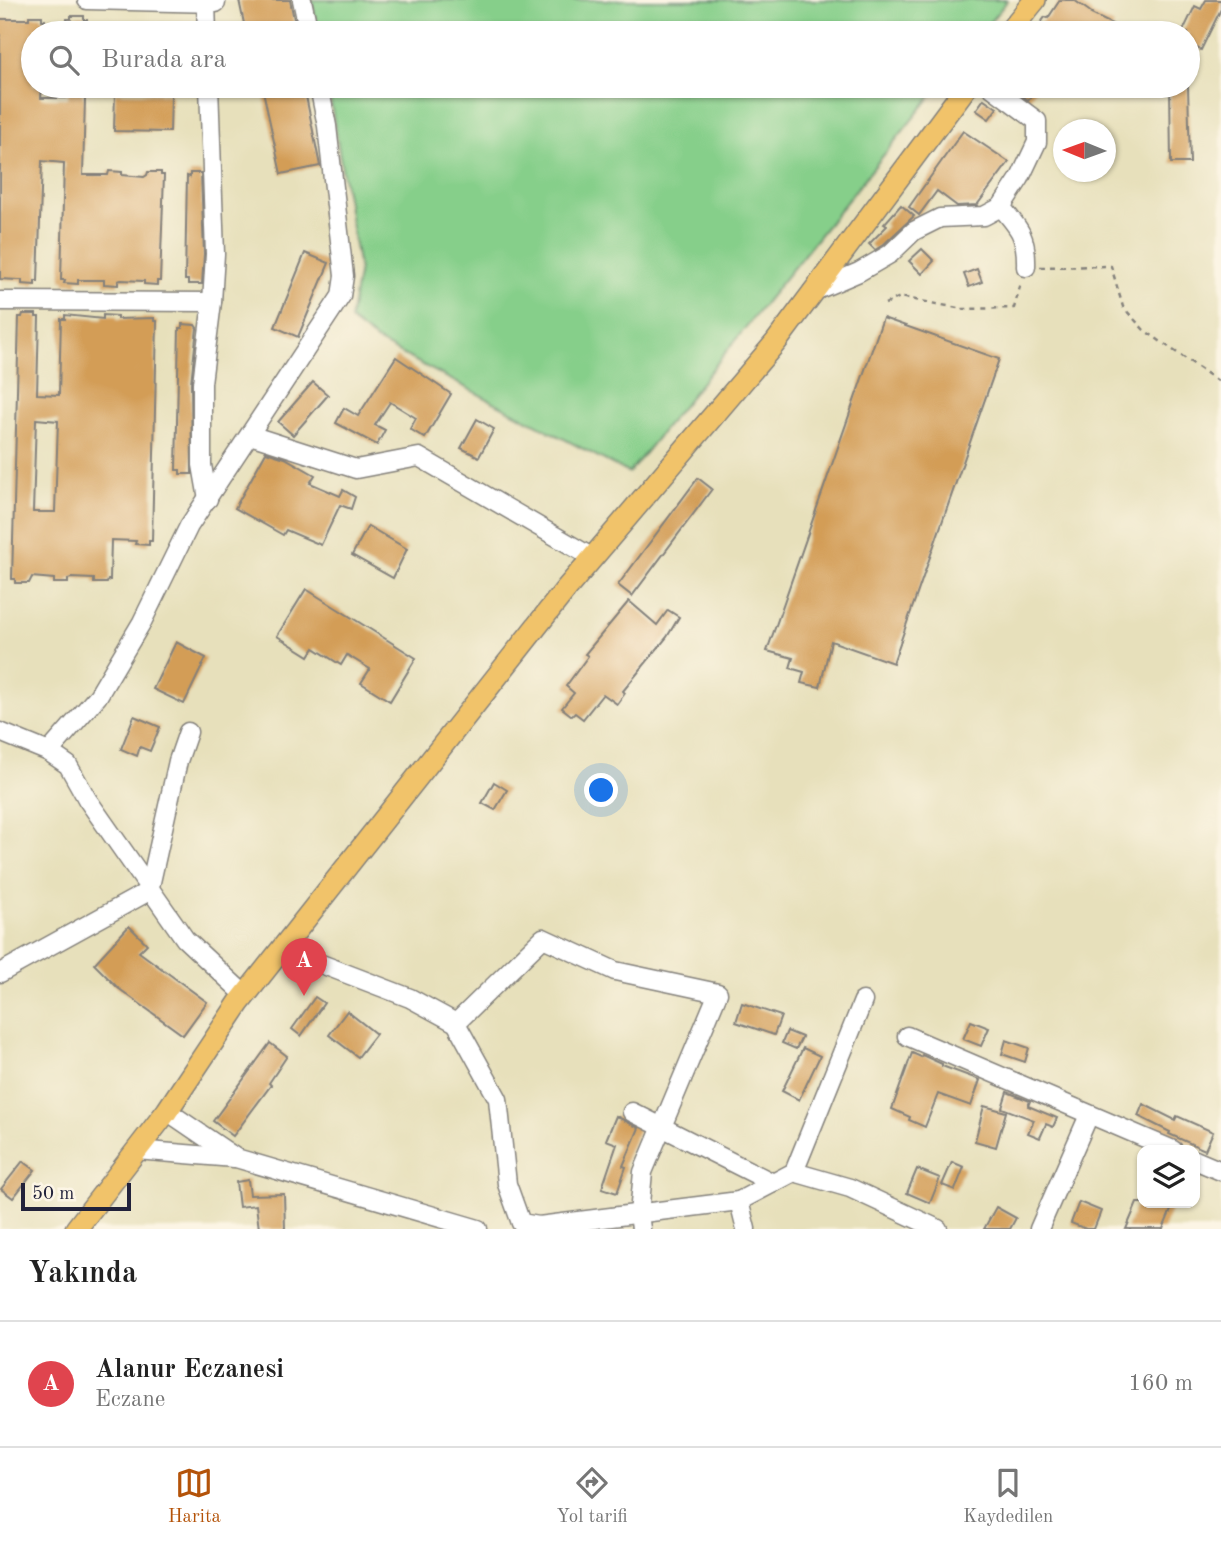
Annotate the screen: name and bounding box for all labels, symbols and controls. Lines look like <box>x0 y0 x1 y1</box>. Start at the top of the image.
search box <box>21 21 1200 98</box>
icon: search <box>45 41 83 79</box>
text: Burada ara <box>101 47 226 73</box>
north arrow <box>1053 119 1116 182</box>
your location <box>584 773 618 807</box>
pin: A <box>281 938 327 996</box>
map controls <box>1137 1145 1200 1208</box>
button: layers <box>1137 1145 1200 1208</box>
scale bar <box>21 1180 131 1212</box>
text: 50 m <box>32 1185 74 1204</box>
text: Yakında <box>28 1259 137 1289</box>
text: Alanur Eczanesi <box>95 1357 284 1383</box>
text: A <box>42 1372 60 1395</box>
text: 160 m <box>1128 1372 1193 1395</box>
text: Eczane <box>95 1388 165 1411</box>
tab: Harita <box>168 1464 221 1529</box>
tab: Yol tarifi <box>556 1464 628 1529</box>
tab: Kaydedilen <box>963 1464 1053 1529</box>

